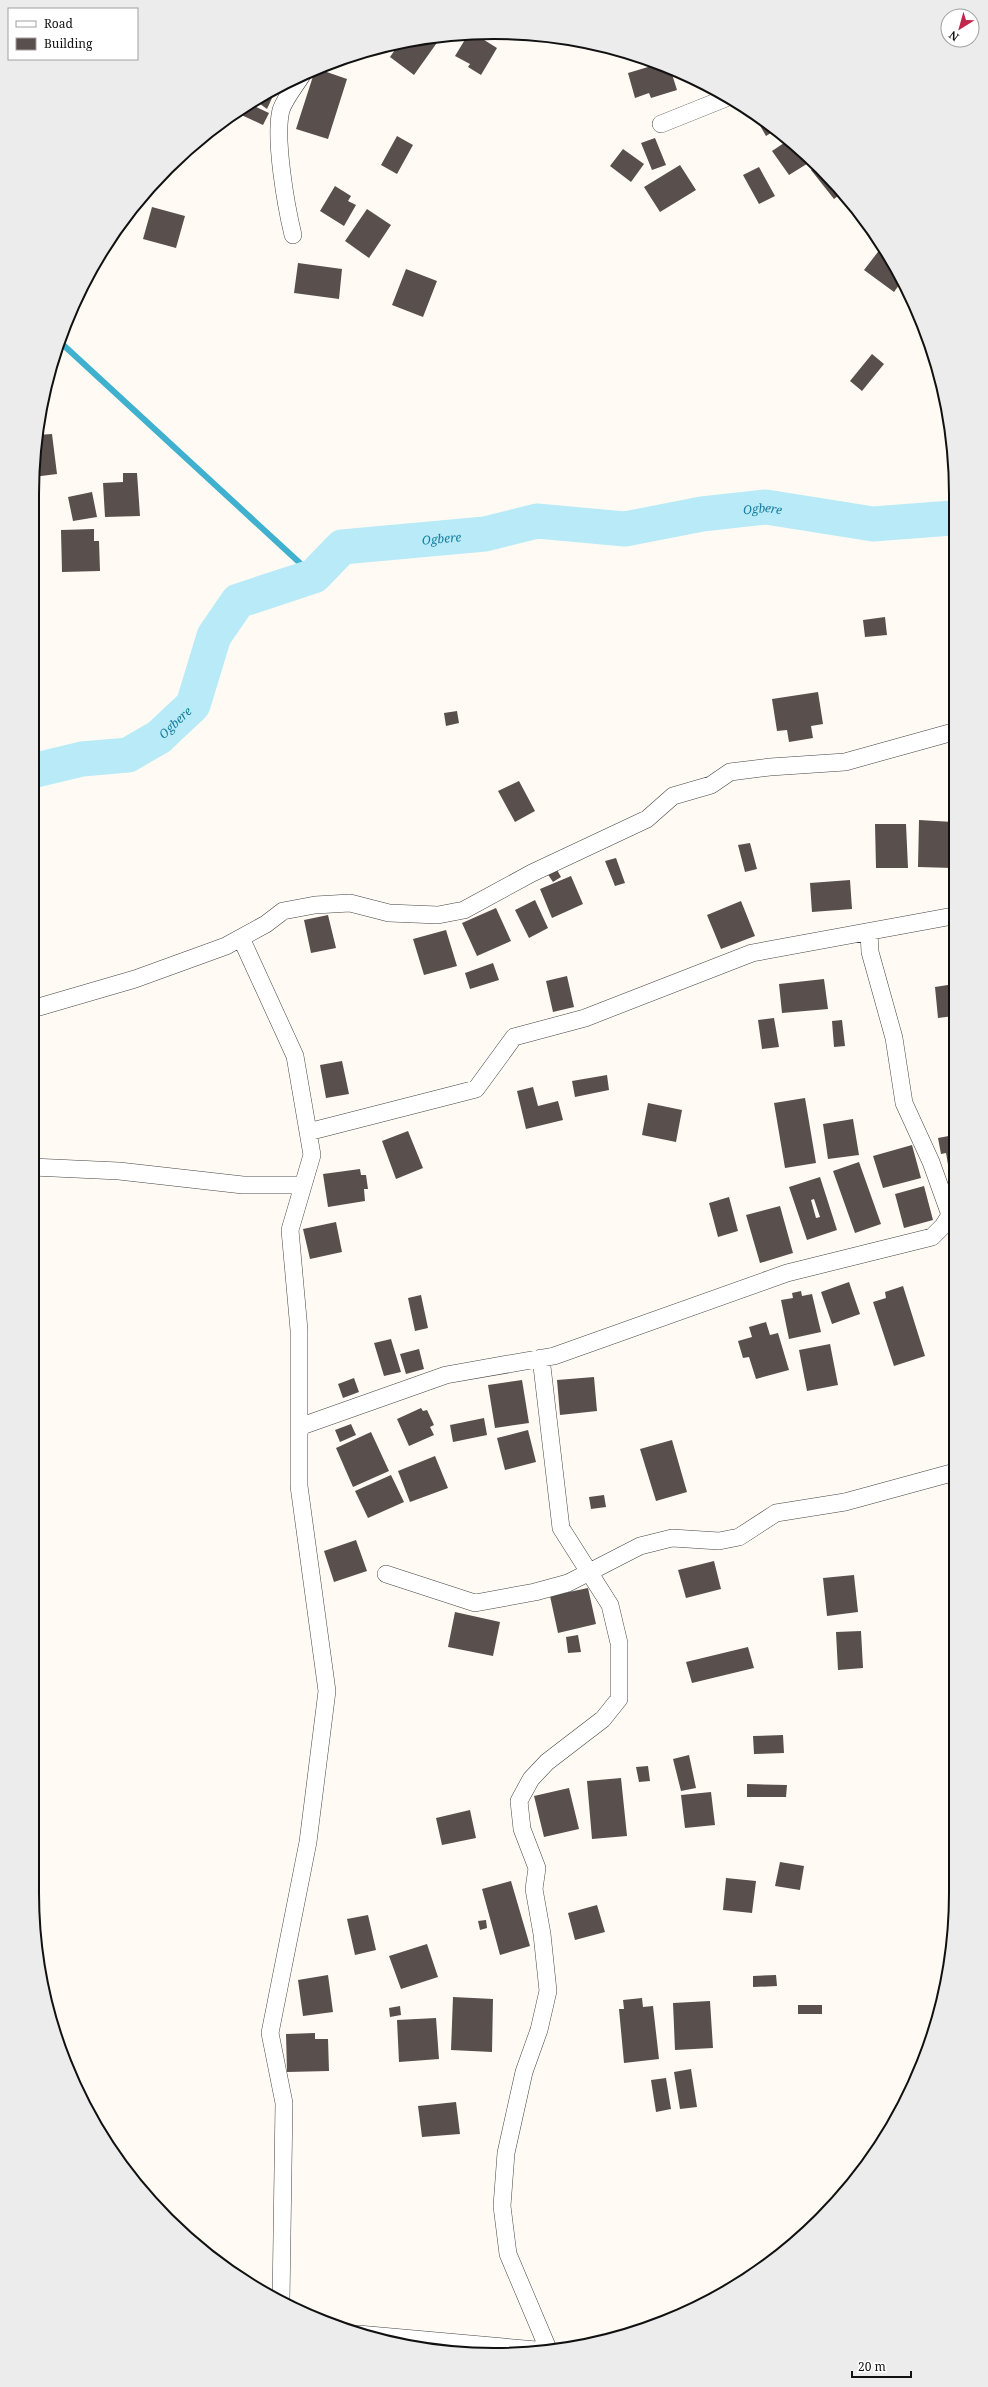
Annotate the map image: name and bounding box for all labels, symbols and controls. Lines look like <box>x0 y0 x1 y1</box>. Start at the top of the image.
legend <box>8 8 138 60</box>
north arrow <box>940 8 980 48</box>
text: Road <box>44 15 74 32</box>
text: N <box>945 28 962 45</box>
text: Building <box>44 35 93 52</box>
water label: Ogbere <box>742 498 784 518</box>
water label: Ogbere <box>421 528 462 548</box>
water label: Ogbere <box>154 702 195 742</box>
scale bar <box>852 2353 911 2379</box>
text: 20 m <box>858 2358 886 2375</box>

